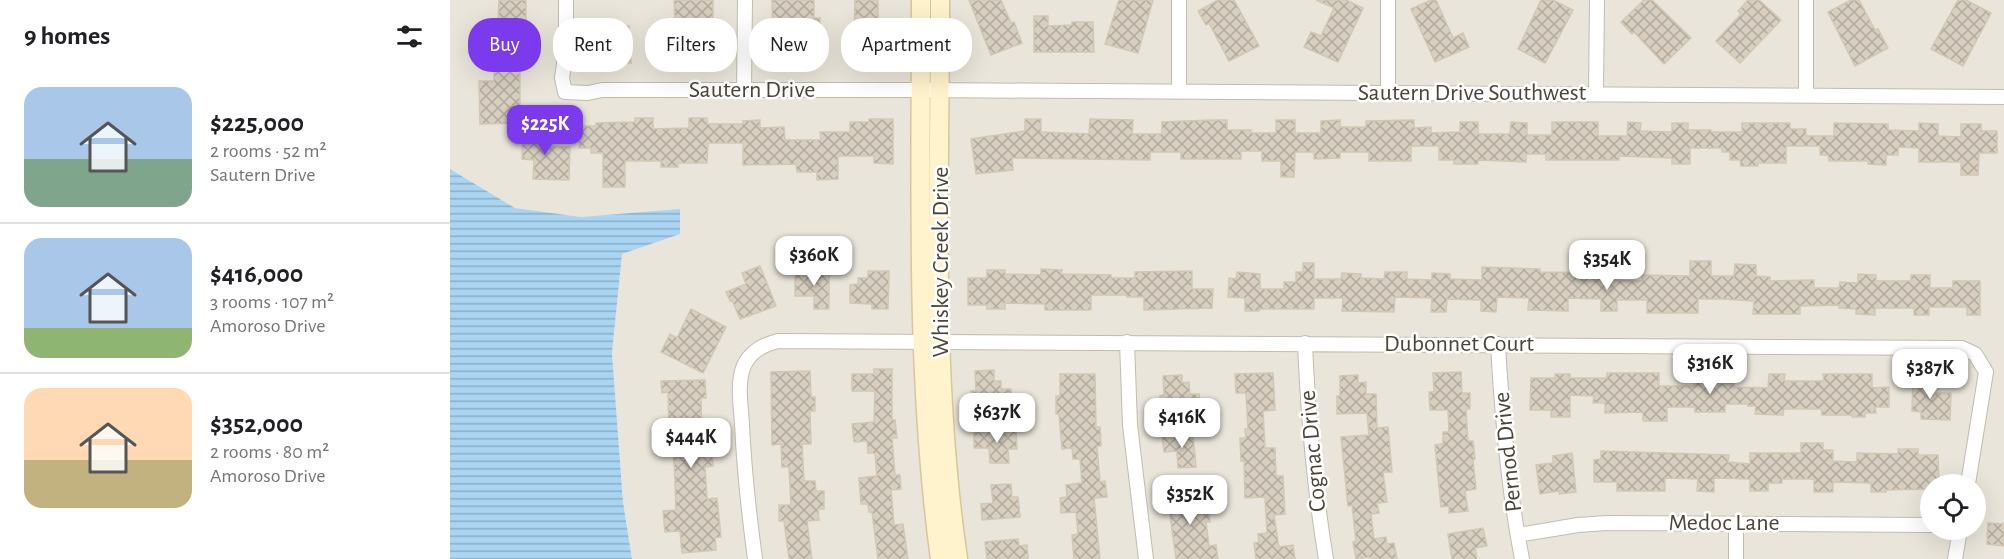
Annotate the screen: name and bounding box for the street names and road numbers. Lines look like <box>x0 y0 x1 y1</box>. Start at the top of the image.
street label: Sautern Drive <box>689 78 815 102</box>
street label: Sautern Drive Southwest <box>1358 81 1587 105</box>
street label: Whiskey Creek Drive <box>929 167 953 357</box>
street label: Dubonnet Court <box>1384 332 1534 356</box>
street label: Cognac Drive <box>1296 389 1330 513</box>
street label: Pernod Drive <box>1490 391 1526 513</box>
street label: Medoc Lane <box>1668 511 1780 535</box>

